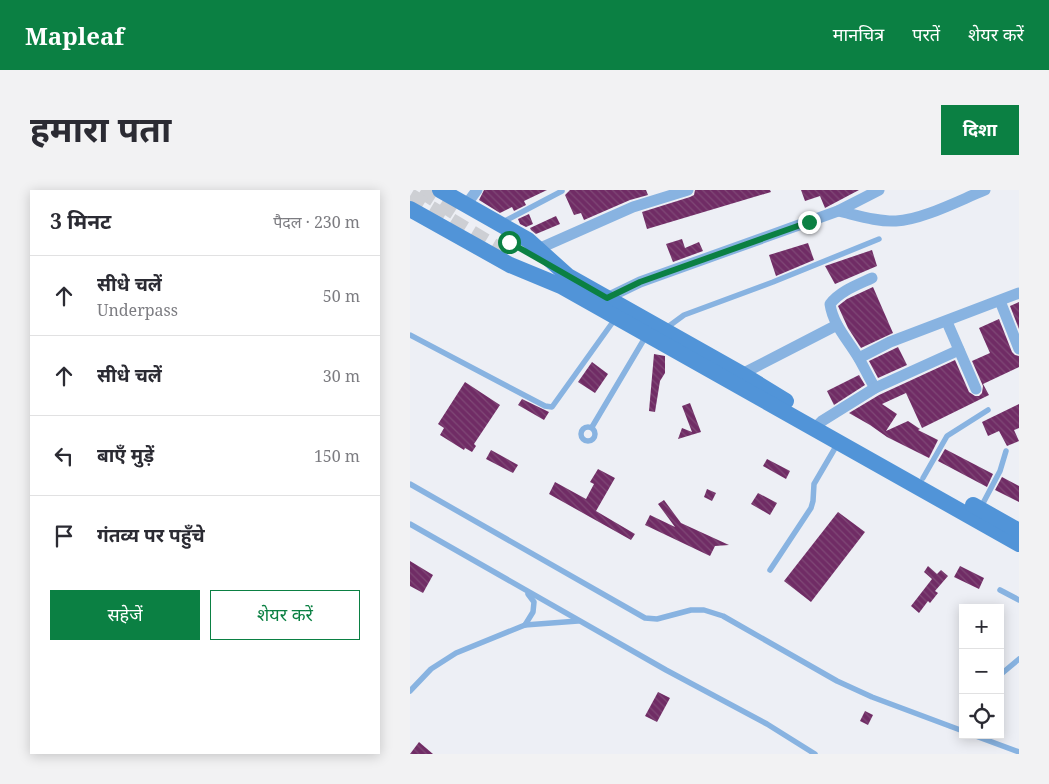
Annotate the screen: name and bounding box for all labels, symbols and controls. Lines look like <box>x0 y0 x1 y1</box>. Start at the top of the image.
text: Mapleaf <box>25 19 124 52</box>
text: मानचित्र <box>833 22 884 46</box>
text: परतें <box>912 22 940 46</box>
text: शेयर करें <box>968 22 1024 46</box>
text: हमारा पता <box>30 105 171 152</box>
button: दिशा <box>941 105 1019 155</box>
text: 3 मिनट <box>50 207 111 235</box>
text: पैदल · 230 m <box>273 211 360 233</box>
route end <box>798 211 821 234</box>
route start <box>498 231 521 254</box>
text: सीधे चलें <box>97 271 162 297</box>
icon: ahead <box>50 282 78 310</box>
text: 50 m <box>323 285 360 307</box>
text: Underpass <box>97 299 178 321</box>
icon: ahead <box>50 362 78 390</box>
text: सीधे चलें <box>97 362 162 388</box>
text: 30 m <box>323 365 360 387</box>
icon: left <box>50 442 78 470</box>
text: बाएँ मुड़ें <box>97 442 154 468</box>
text: 150 m <box>314 445 360 467</box>
icon: arrive <box>50 522 78 550</box>
text: गंतव्य पर पहुँचे <box>97 522 205 548</box>
button: सहेजें <box>50 590 200 640</box>
button: शेयर करें <box>210 590 360 640</box>
map controls <box>959 604 1004 739</box>
button: + <box>959 604 1004 649</box>
button: − <box>959 649 1004 694</box>
button: locate <box>959 694 1004 739</box>

